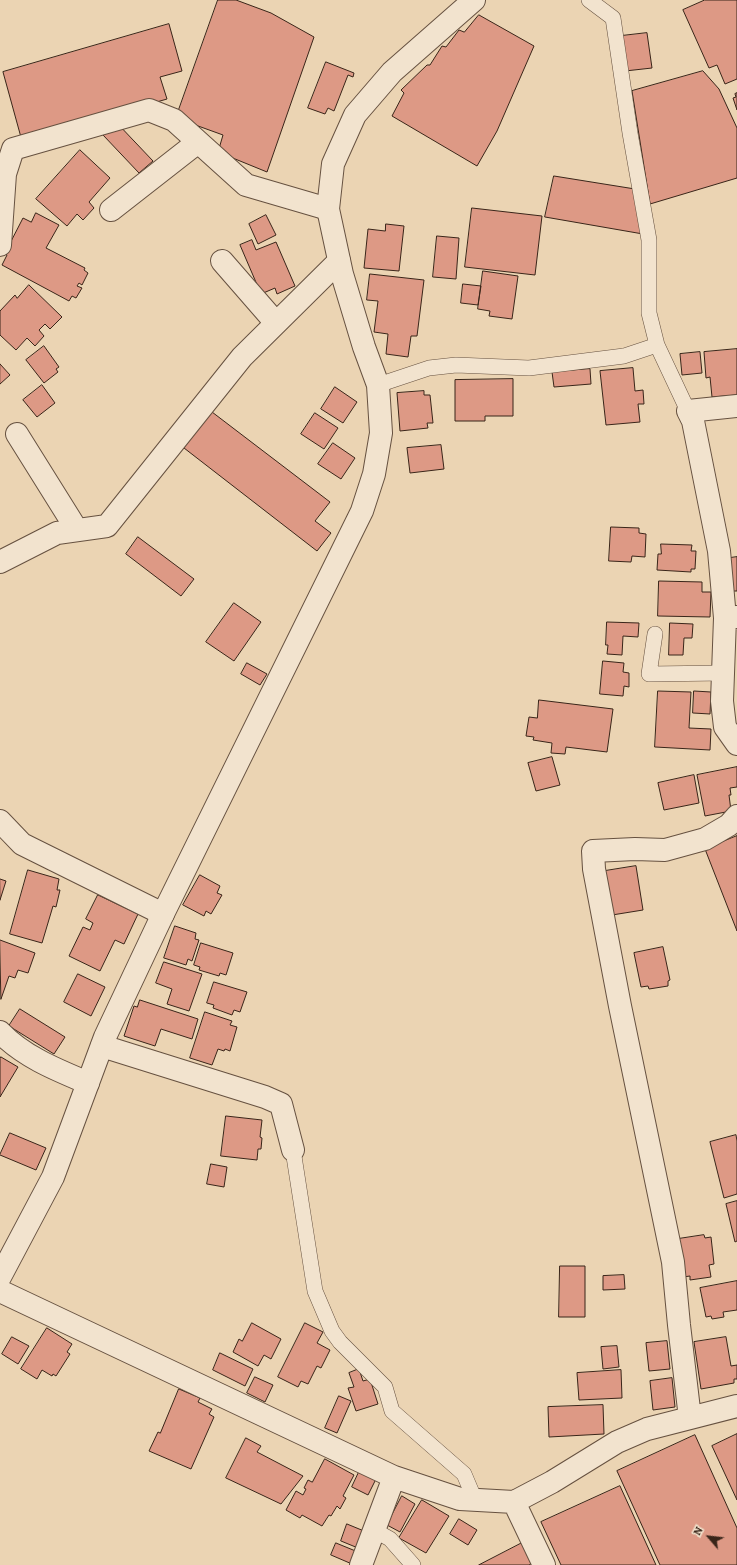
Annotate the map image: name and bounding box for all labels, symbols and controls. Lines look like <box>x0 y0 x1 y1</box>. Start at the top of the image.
north arrow <box>689 1517 729 1557</box>
text: N <box>689 1524 706 1538</box>

